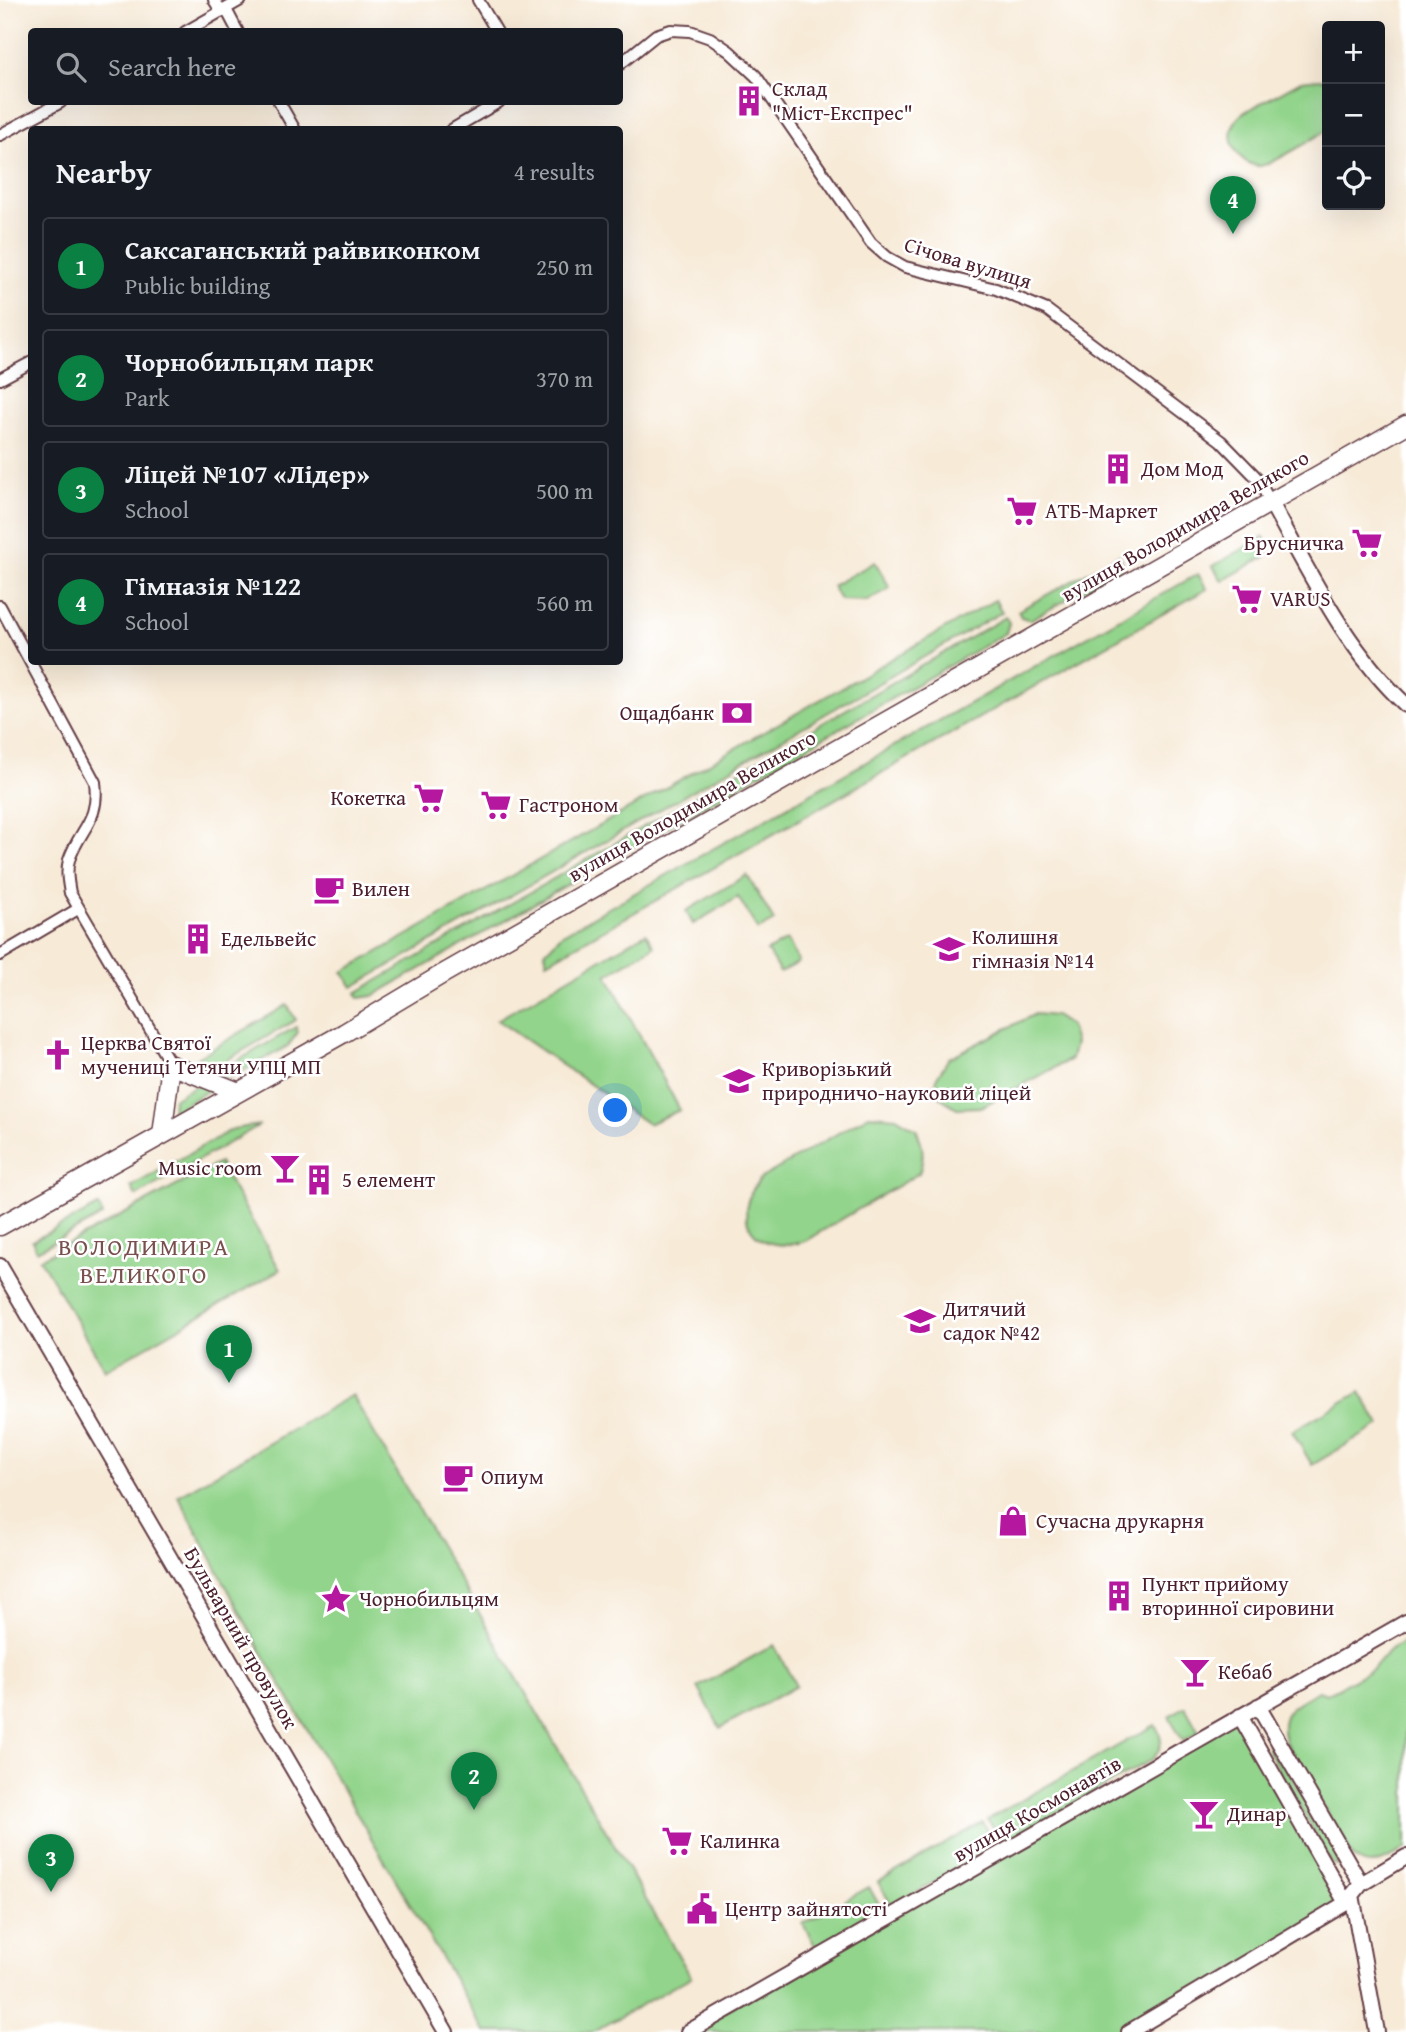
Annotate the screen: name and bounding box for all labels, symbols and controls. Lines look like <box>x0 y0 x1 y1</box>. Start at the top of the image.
map controls <box>1322 21 1385 210</box>
button: + <box>1322 21 1385 84</box>
search box <box>28 28 623 105</box>
text: Search here <box>108 47 236 86</box>
icon: search <box>52 48 90 86</box>
place label: Склад "Міст-Експрес" <box>772 73 913 128</box>
building icon: Склад "Міст-Експрес" <box>732 84 766 118</box>
button: − <box>1322 84 1385 147</box>
button: locate <box>1322 147 1385 210</box>
text: Nearby <box>56 150 152 194</box>
text: 4 results <box>514 155 595 188</box>
pin: 4 <box>1210 176 1256 234</box>
street label: Січова вулиця <box>901 228 1036 297</box>
text: Саксаганський райвиконком <box>125 230 480 269</box>
text: 1 <box>75 250 87 283</box>
text: 250 m <box>536 250 593 283</box>
text: Public building <box>125 269 270 302</box>
text: Чорнобильцям парк <box>125 342 373 381</box>
text: 2 <box>75 362 87 395</box>
text: 370 m <box>536 362 593 395</box>
text: Park <box>125 381 169 414</box>
street label: вулиця Володимира Великого <box>1055 442 1314 609</box>
building icon: Дом Мод <box>1101 452 1135 486</box>
place label: Дом Мод <box>1140 453 1224 484</box>
text: Ліцей №107 «Лідер» <box>125 454 370 493</box>
text: 3 <box>75 474 87 507</box>
text: 500 m <box>536 474 593 507</box>
text: School <box>125 493 189 526</box>
supermarket icon: АТБ-Маркет <box>1005 494 1039 528</box>
place label: АТБ-Маркет <box>1045 495 1157 526</box>
supermarket icon: Брусничка <box>1350 526 1384 560</box>
place label: Брусничка <box>1244 527 1344 558</box>
text: Гімназія №122 <box>125 566 301 605</box>
supermarket icon: VARUS <box>1230 582 1264 616</box>
place label: VARUS <box>1270 583 1331 614</box>
text: 4 <box>75 586 87 619</box>
text: 560 m <box>536 586 593 619</box>
text: School <box>125 605 189 638</box>
bank icon: Ощадбанк <box>720 696 754 730</box>
place label: Ощадбанк <box>620 697 714 728</box>
street label: вулиця Володимира Великого <box>562 722 821 889</box>
supermarket icon: Кокетка <box>412 781 446 815</box>
place label: Кокетка <box>330 782 406 813</box>
supermarket icon: Гастроном <box>479 788 513 822</box>
place label: Гастроном <box>519 789 619 820</box>
cafe icon: Вилен <box>312 872 346 906</box>
place label: Вилен <box>352 873 410 904</box>
place label: Колишня гімназія №14 <box>972 921 1094 976</box>
building icon: Едельвейс <box>181 922 215 956</box>
place label: Едельвейс <box>221 923 316 954</box>
school or university icon: Колишня гімназія №14 <box>932 932 966 966</box>
place label: Церква Святої мучениці Тетяни УПЦ МП <box>81 1027 321 1082</box>
church icon: Церква Святої мучениці Тетяни УПЦ МП <box>41 1038 75 1072</box>
place label: Криворізький природничо-науковий ліцей <box>762 1053 1031 1108</box>
school or university icon: Криворізький природничо-науковий ліцей <box>722 1064 756 1098</box>
your location <box>598 1093 632 1127</box>
bar icon: Music room <box>268 1151 302 1185</box>
place label: Music room <box>158 1152 262 1183</box>
building icon: 5 елемент <box>302 1163 336 1197</box>
place label: 5 елемент <box>342 1164 435 1195</box>
district label: ВОЛОДИМИРА ВЕЛИКОГО <box>58 1229 230 1292</box>
place label: Дитячий садок №42 <box>942 1293 1040 1348</box>
school or university icon: Дитячий садок №42 <box>903 1304 937 1338</box>
pin: 1 <box>206 1325 252 1383</box>
cafe icon: Опиум <box>441 1460 475 1494</box>
place label: Опиум <box>481 1461 544 1492</box>
shop icon: Сучасна друкарня <box>996 1504 1030 1538</box>
place label: Сучасна друкарня <box>1036 1505 1204 1536</box>
street label: Бульварний провулок <box>177 1541 306 1734</box>
place label: Пункт прийому вторинної сировини <box>1142 1568 1334 1623</box>
building icon: Пункт прийому вторинної сировини <box>1102 1579 1136 1613</box>
place icon: Чорнобильцям <box>319 1582 353 1616</box>
place label: Чорнобильцям <box>359 1583 499 1614</box>
bar icon: Кебаб <box>1178 1655 1212 1689</box>
place label: Кебаб <box>1218 1656 1272 1687</box>
street label: вулиця Космонавтів <box>947 1748 1127 1869</box>
pin: 2 <box>451 1752 497 1810</box>
bar icon: Динар <box>1187 1797 1221 1831</box>
place label: Динар <box>1226 1798 1286 1829</box>
supermarket icon: Калинка <box>660 1824 694 1858</box>
place label: Калинка <box>700 1825 780 1856</box>
pin: 3 <box>28 1834 74 1892</box>
public building icon: Центр зайнятості <box>685 1892 719 1926</box>
place label: Центр зайнятості <box>725 1893 887 1924</box>

